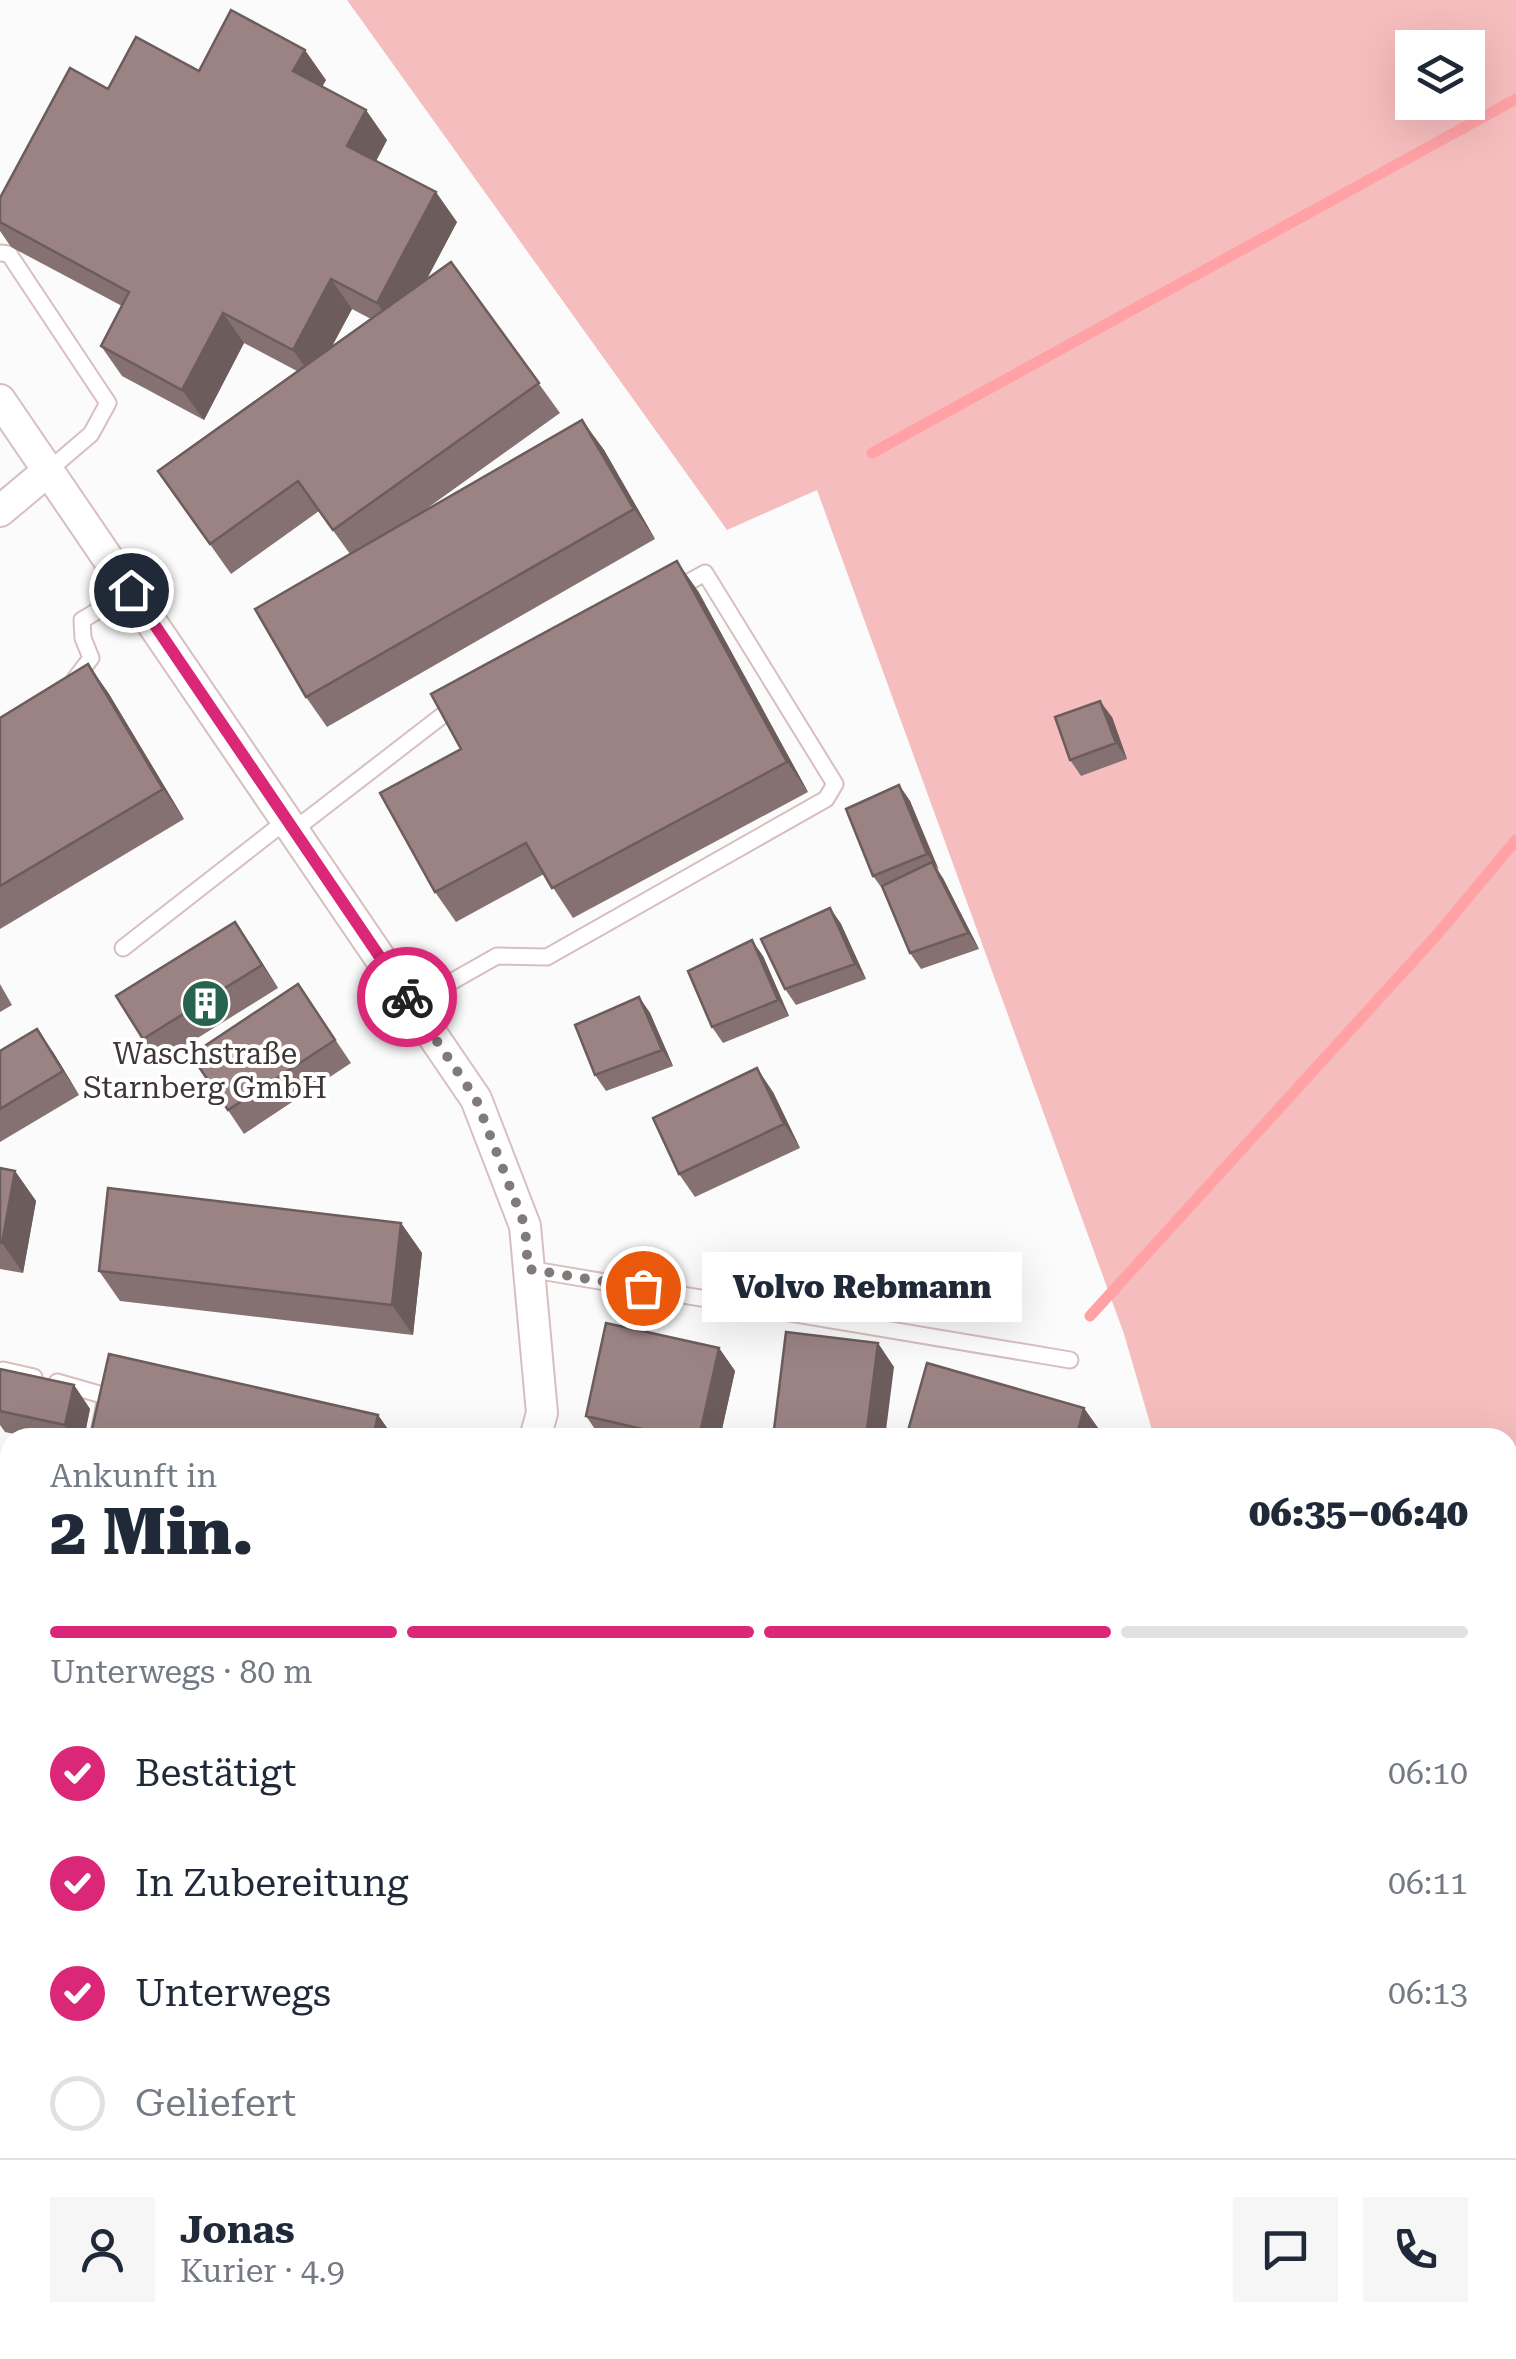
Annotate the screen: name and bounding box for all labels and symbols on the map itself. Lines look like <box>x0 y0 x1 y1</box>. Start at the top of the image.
pin <box>89 548 174 633</box>
courier <box>357 947 457 1047</box>
building icon: Waschstraße Starnberg GmbH <box>179 978 231 1030</box>
place label: Waschstraße Starnberg GmbH <box>83 1036 327 1105</box>
pin <box>601 1246 686 1331</box>
callout: Volvo Rebmann <box>703 1253 1023 1323</box>

